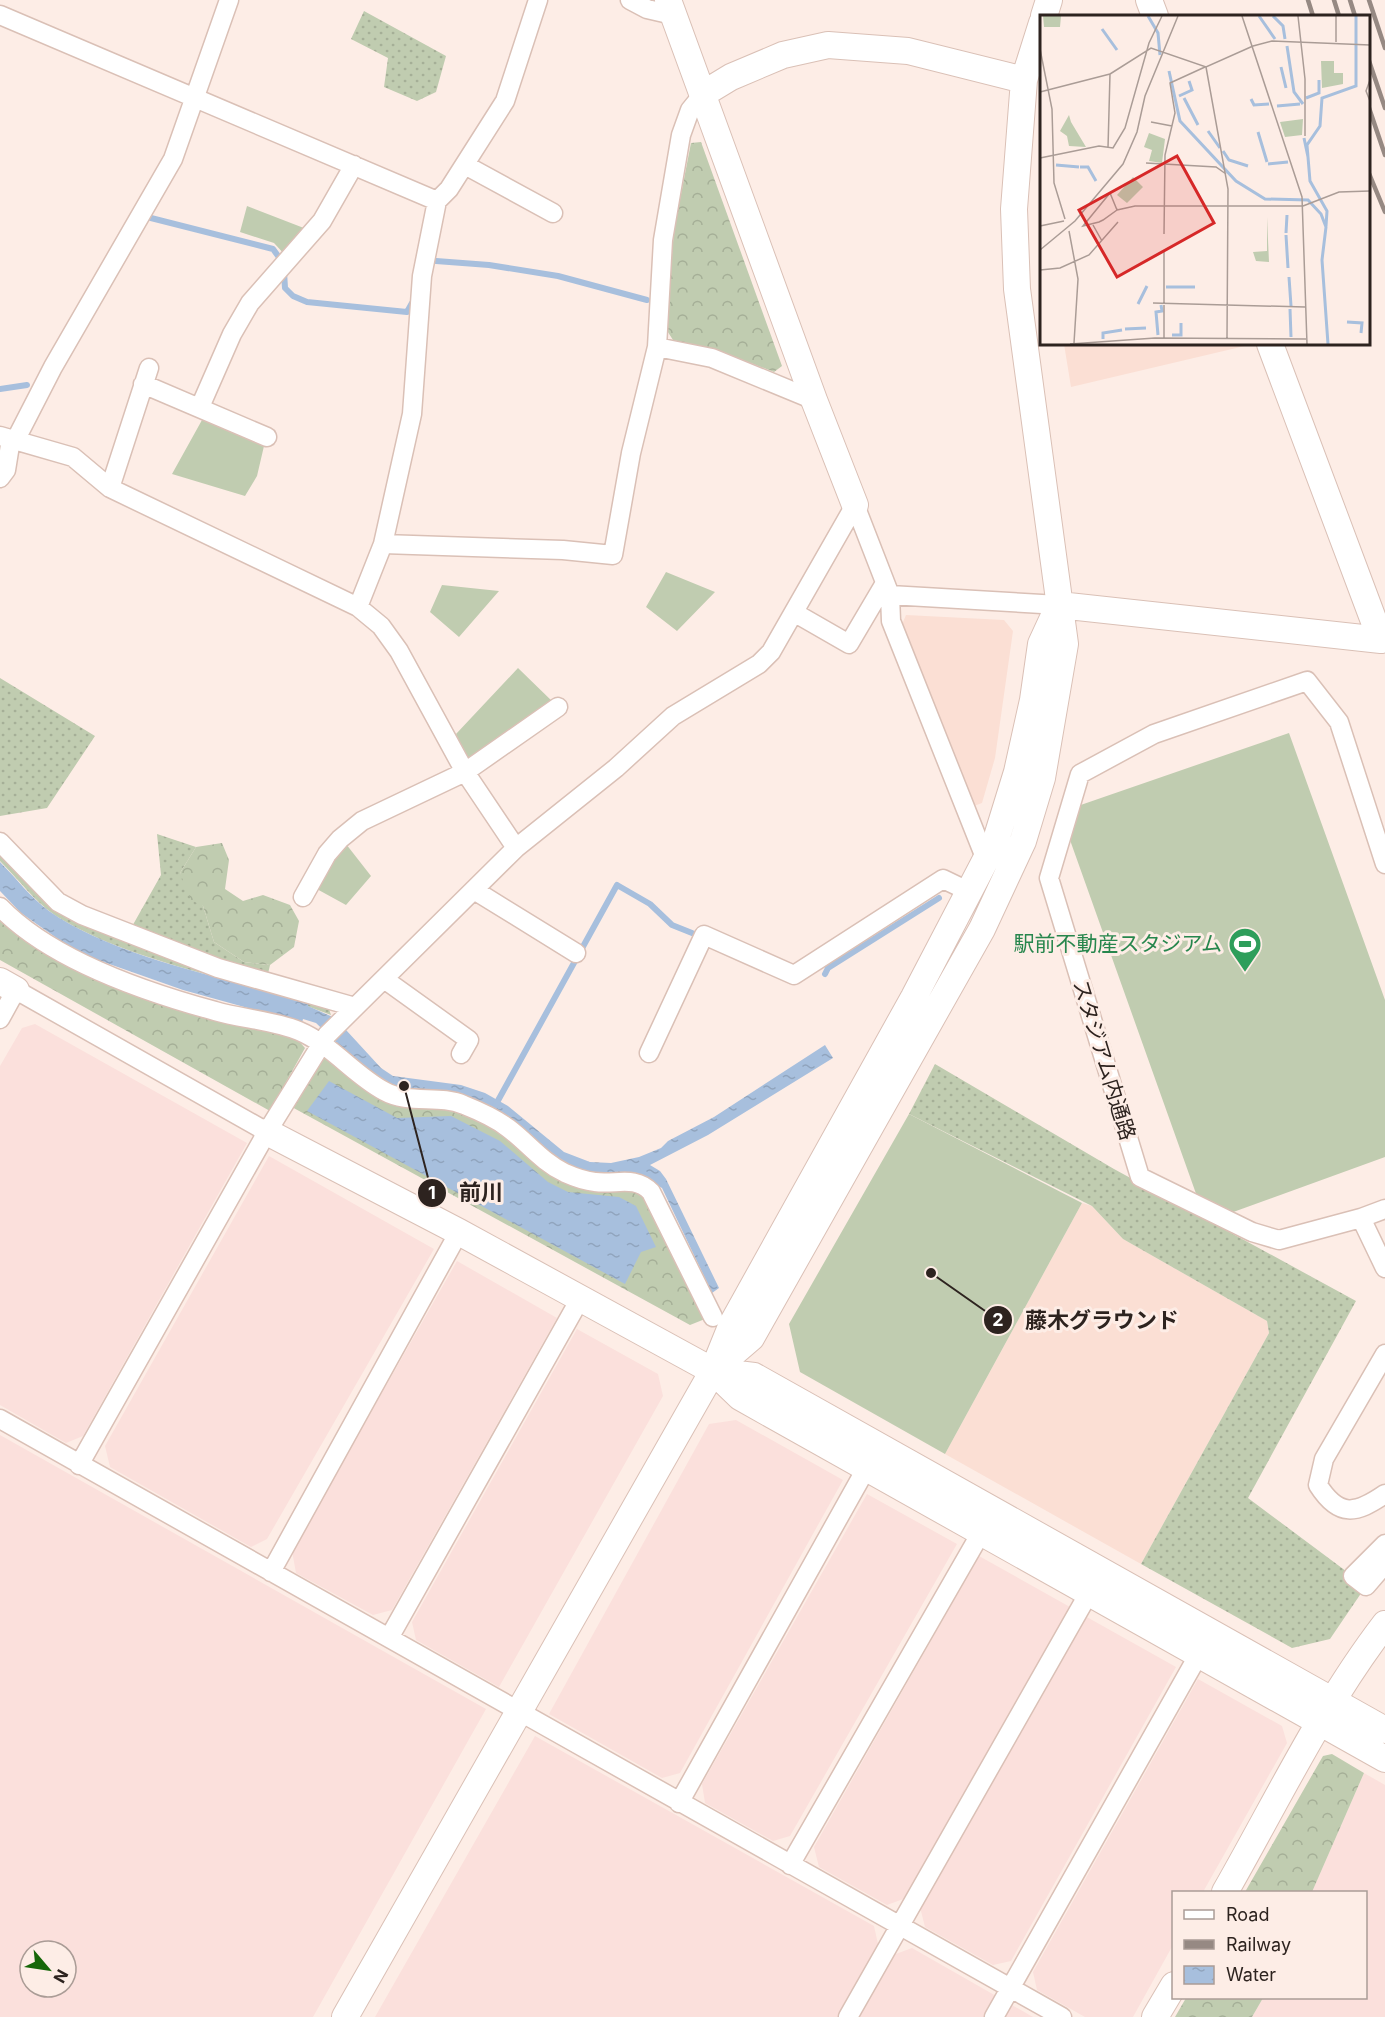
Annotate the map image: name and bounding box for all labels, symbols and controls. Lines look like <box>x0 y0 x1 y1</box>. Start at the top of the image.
inset map <box>1040 15 1370 345</box>
sports icon: 駅前不動産スタジアム <box>1227 926 1263 973</box>
place label: 駅前不動産スタジアム <box>1013 931 1222 956</box>
street label: スタジアム内通路 <box>1068 977 1141 1143</box>
callout: 前川 <box>417 1173 515 1213</box>
text: 前川 <box>459 1179 503 1205</box>
text: 1 <box>428 1182 436 1203</box>
callout: 藤木グラウンド <box>983 1300 1191 1340</box>
text: 藤木グラウンド <box>1025 1307 1179 1333</box>
text: 2 <box>992 1309 1004 1330</box>
legend <box>1172 1891 1367 1999</box>
text: Road <box>1226 1904 1269 1925</box>
text: Railway <box>1226 1934 1291 1955</box>
north arrow <box>18 1939 78 1999</box>
text: Water <box>1226 1964 1276 1985</box>
text: N <box>49 1966 73 1986</box>

